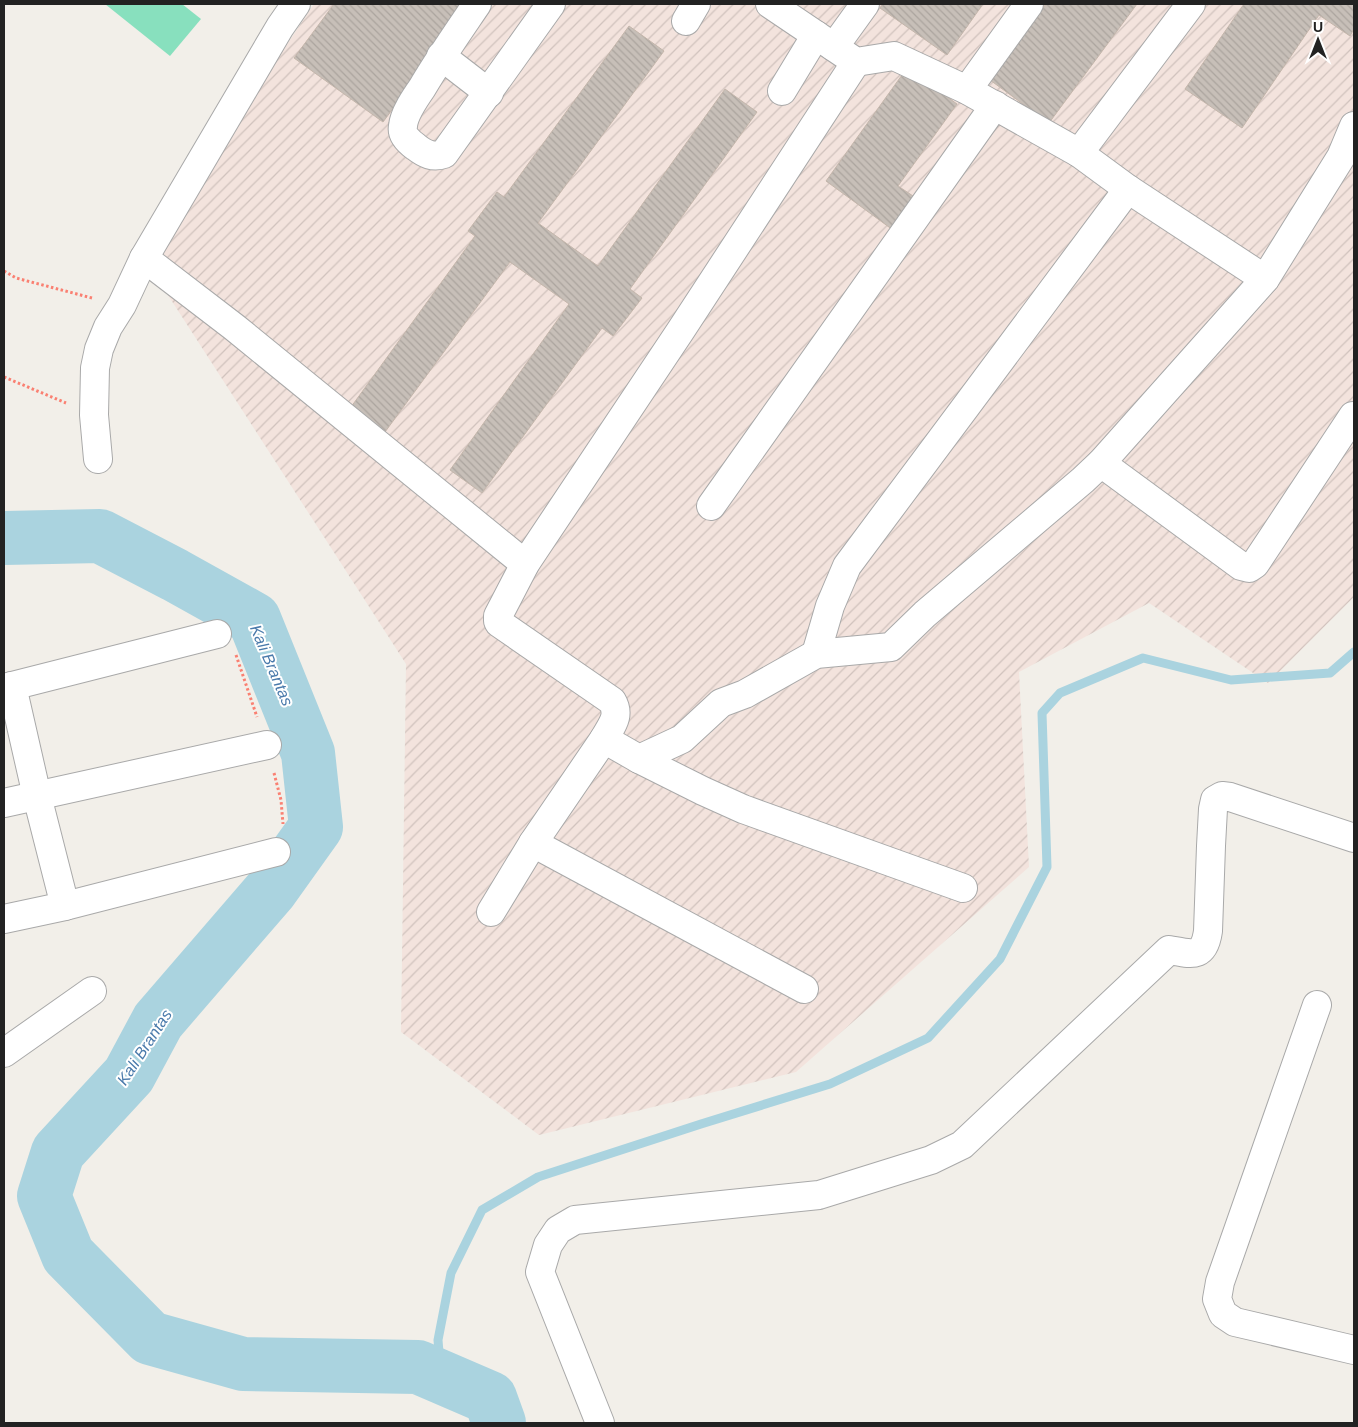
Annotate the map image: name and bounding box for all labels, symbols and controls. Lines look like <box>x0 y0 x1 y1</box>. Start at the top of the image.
north arrow <box>1293 15 1343 65</box>
text: U <box>1313 19 1323 35</box>
water label: Kali Brantas <box>247 622 296 708</box>
water label: Kali Brantas <box>114 1006 175 1088</box>

